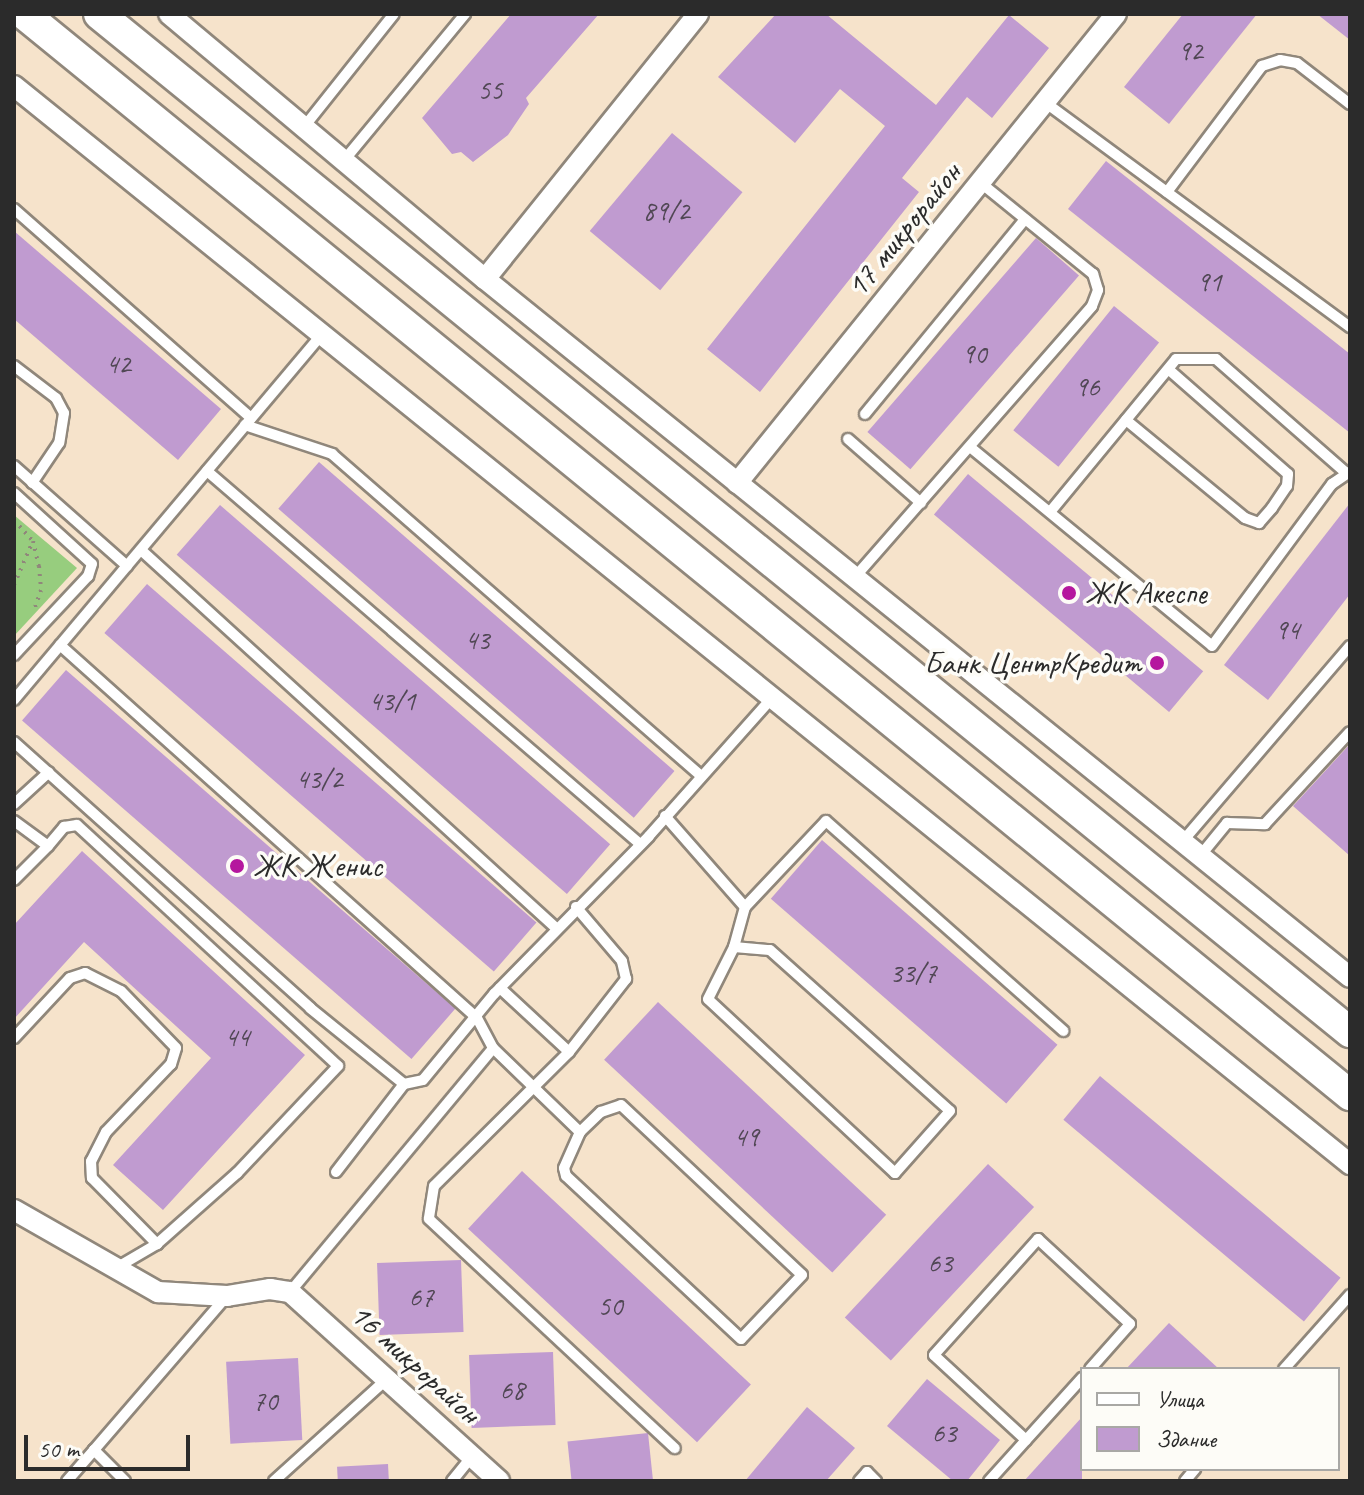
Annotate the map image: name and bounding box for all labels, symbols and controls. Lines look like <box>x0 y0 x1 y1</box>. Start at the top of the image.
house number: 92 <box>1177 34 1203 68</box>
house number: 55 <box>477 73 503 107</box>
street label: 17 микрорайон <box>838 155 970 305</box>
house number: 89/2 <box>642 194 690 228</box>
house number: 91 <box>1196 265 1222 299</box>
house number: 90 <box>961 337 987 371</box>
house number: 42 <box>105 347 131 381</box>
house number: 96 <box>1074 370 1100 404</box>
place label: ЖК Акеспе <box>1085 574 1207 612</box>
marker: ЖК Акеспе <box>1060 584 1078 602</box>
house number: 94 <box>1274 613 1300 647</box>
house number: 43 <box>464 623 490 657</box>
place label: Банк ЦентрКредит <box>924 644 1141 682</box>
marker: Банк ЦентрКредит <box>1148 654 1166 672</box>
house number: 43/1 <box>368 684 416 718</box>
house number: 43/2 <box>295 762 343 796</box>
place label: ЖК Женис <box>253 847 378 885</box>
marker: ЖК Женис <box>228 857 246 875</box>
house number: 33/7 <box>889 956 937 990</box>
house number: 44 <box>224 1020 250 1054</box>
house number: 49 <box>733 1120 759 1154</box>
house number: 63 <box>927 1246 953 1280</box>
house number: 67 <box>408 1280 434 1314</box>
house number: 50 <box>597 1289 623 1323</box>
street label: 16 микрорайон <box>342 1295 488 1433</box>
legend <box>1080 1367 1340 1471</box>
house number: 68 <box>499 1373 525 1407</box>
house number: 70 <box>252 1384 278 1418</box>
text: Улица <box>1156 1384 1204 1414</box>
house number: 63 <box>931 1416 957 1450</box>
scale bar <box>28 1419 194 1469</box>
text: Здание <box>1156 1424 1216 1454</box>
text: 50 m <box>38 1434 79 1464</box>

